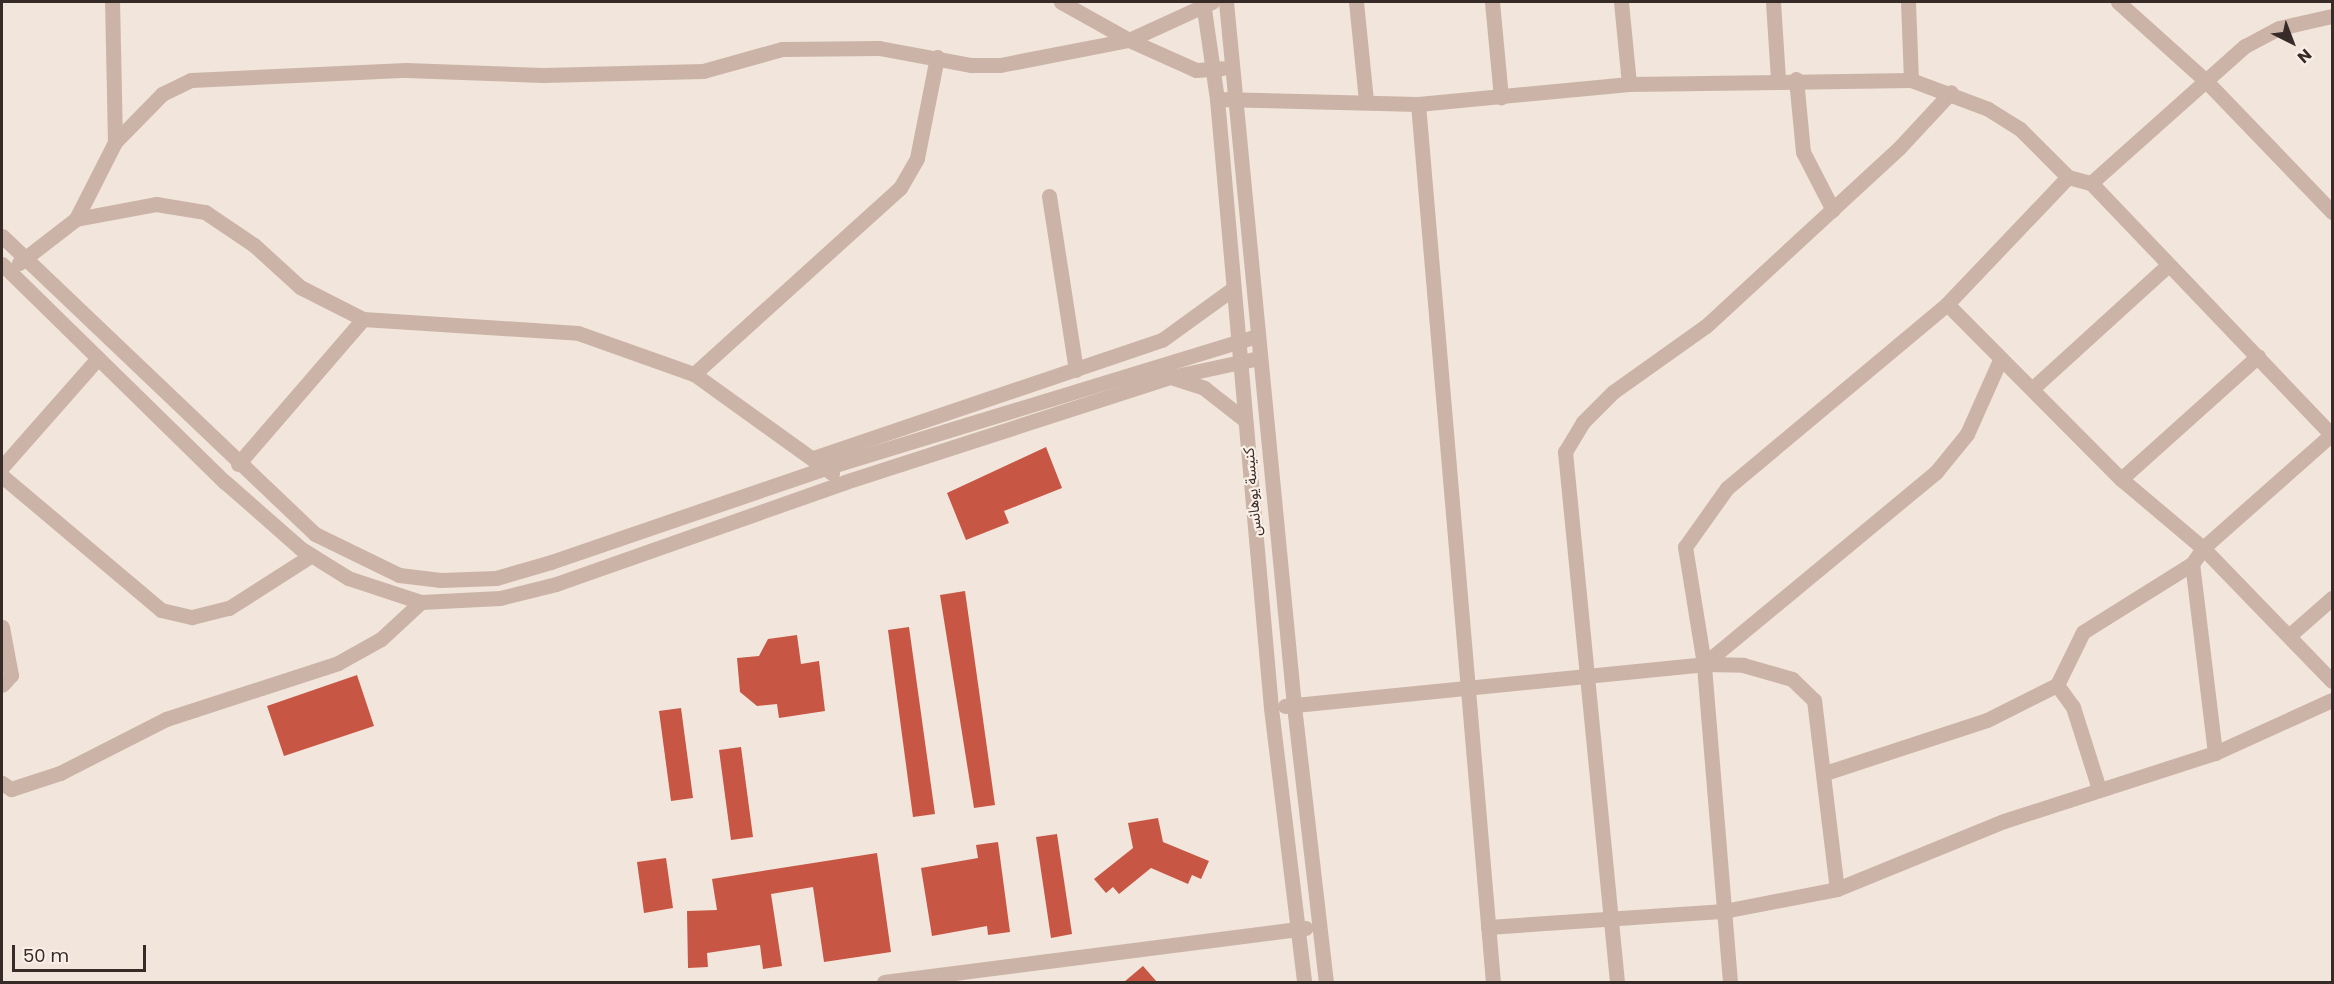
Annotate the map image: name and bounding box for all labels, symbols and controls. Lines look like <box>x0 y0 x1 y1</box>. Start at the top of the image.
north arrow <box>2262 12 2322 72</box>
text: N <box>2292 43 2317 68</box>
street label: كنيسة يوهانس <box>1239 447 1265 537</box>
scale bar <box>15 933 148 971</box>
text: 50 m <box>23 943 69 968</box>

